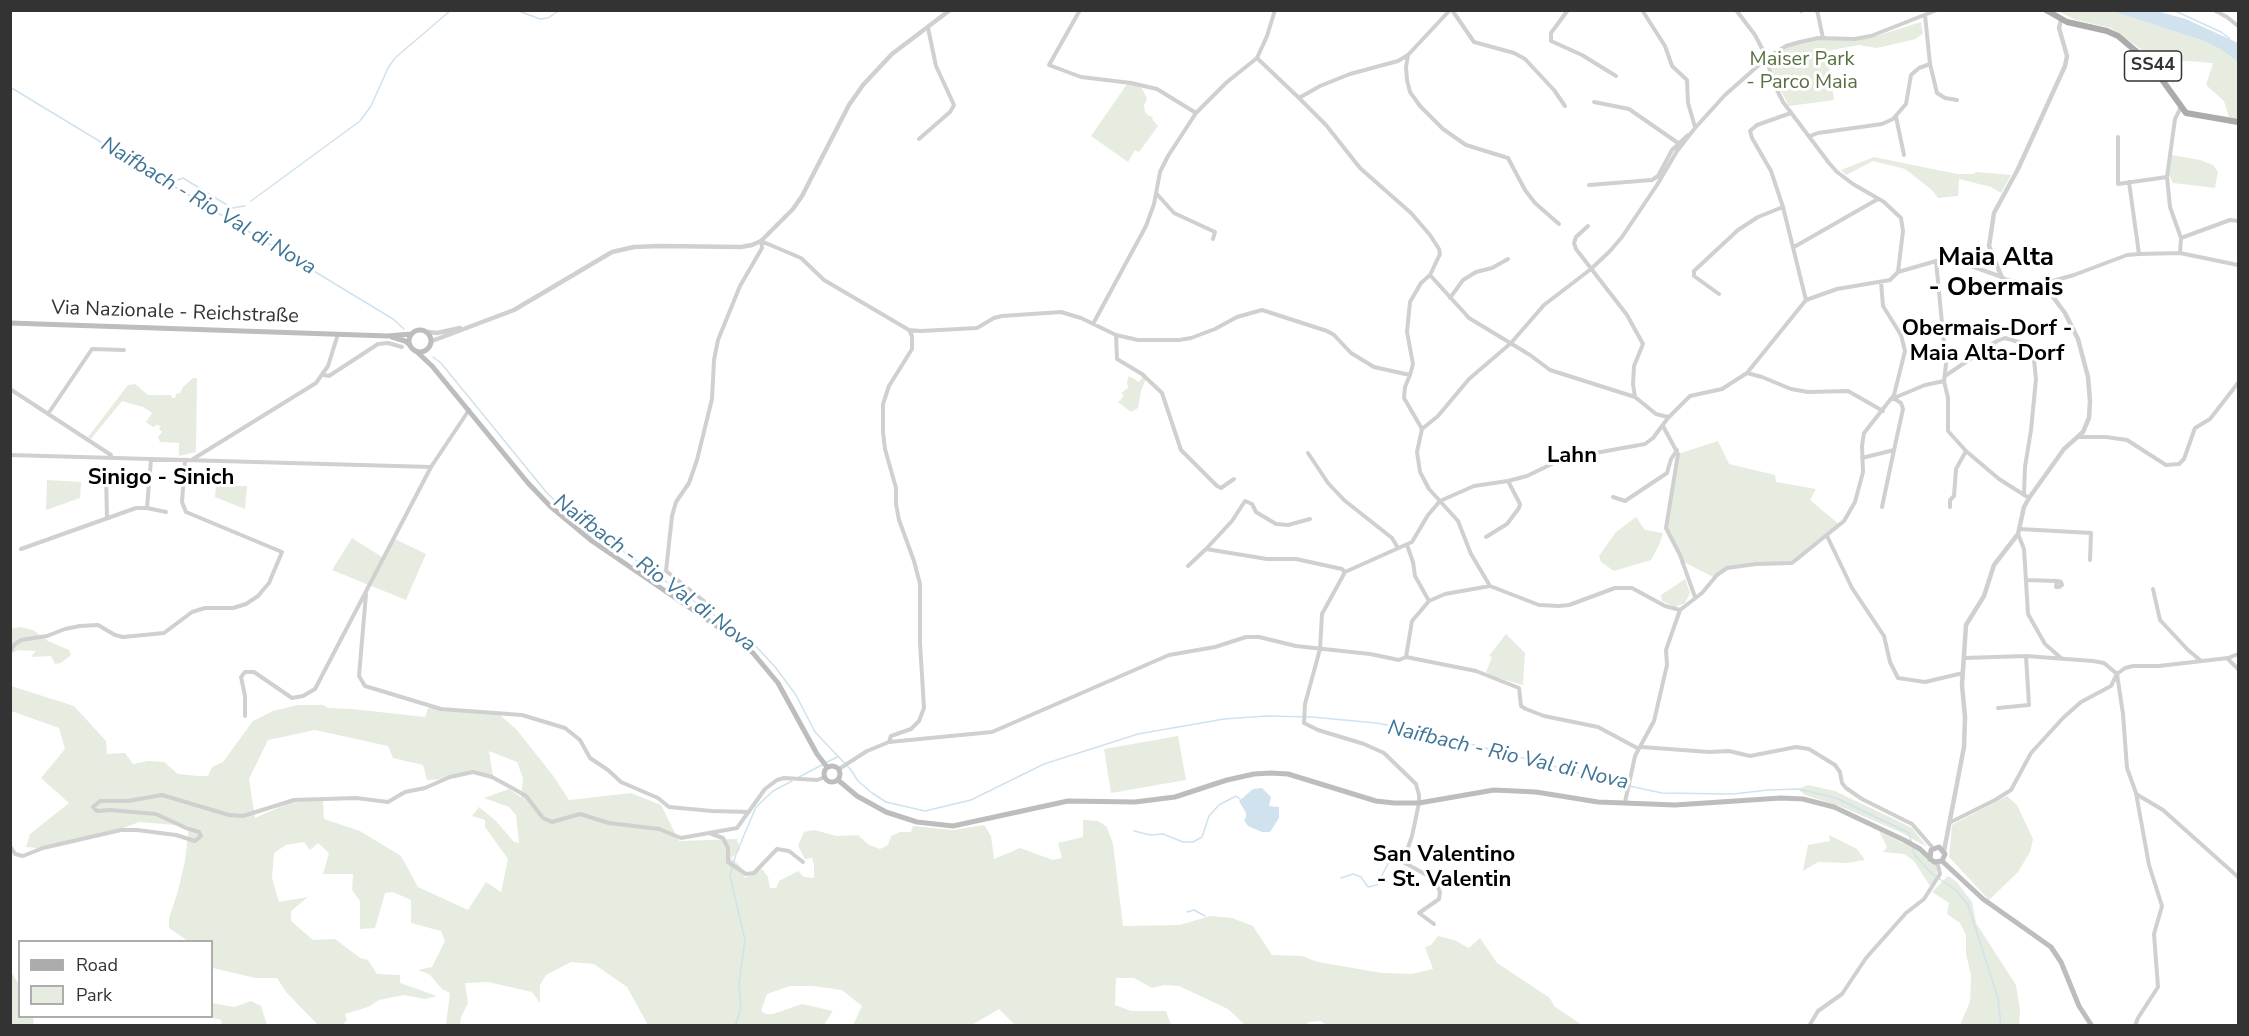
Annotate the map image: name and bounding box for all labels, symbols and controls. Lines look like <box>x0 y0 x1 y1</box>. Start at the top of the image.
park label: Maiser Park - Parco Maia <box>1746 48 1858 95</box>
road number: SS44 <box>2124 51 2182 81</box>
water label: Naifbach - Rio Val di Nova <box>96 133 320 281</box>
district label: Maia Alta - Obermais <box>1929 243 2063 304</box>
street label: Via Nazionale - Reichstraße <box>51 297 299 329</box>
district label: Obermais-Dorf - Maia Alta-Dorf <box>1902 317 2072 368</box>
district label: Lahn <box>1547 444 1597 470</box>
district label: Sinigo - Sinich <box>88 466 234 492</box>
water label: Naifbach - Rio Val di Nova <box>548 490 760 658</box>
water label: Naifbach - Rio Val di Nova <box>1385 716 1631 796</box>
district label: San Valentino - St. Valentin <box>1373 843 1515 894</box>
legend <box>18 940 213 1018</box>
text: Road <box>76 953 118 977</box>
text: Park <box>76 983 112 1007</box>

